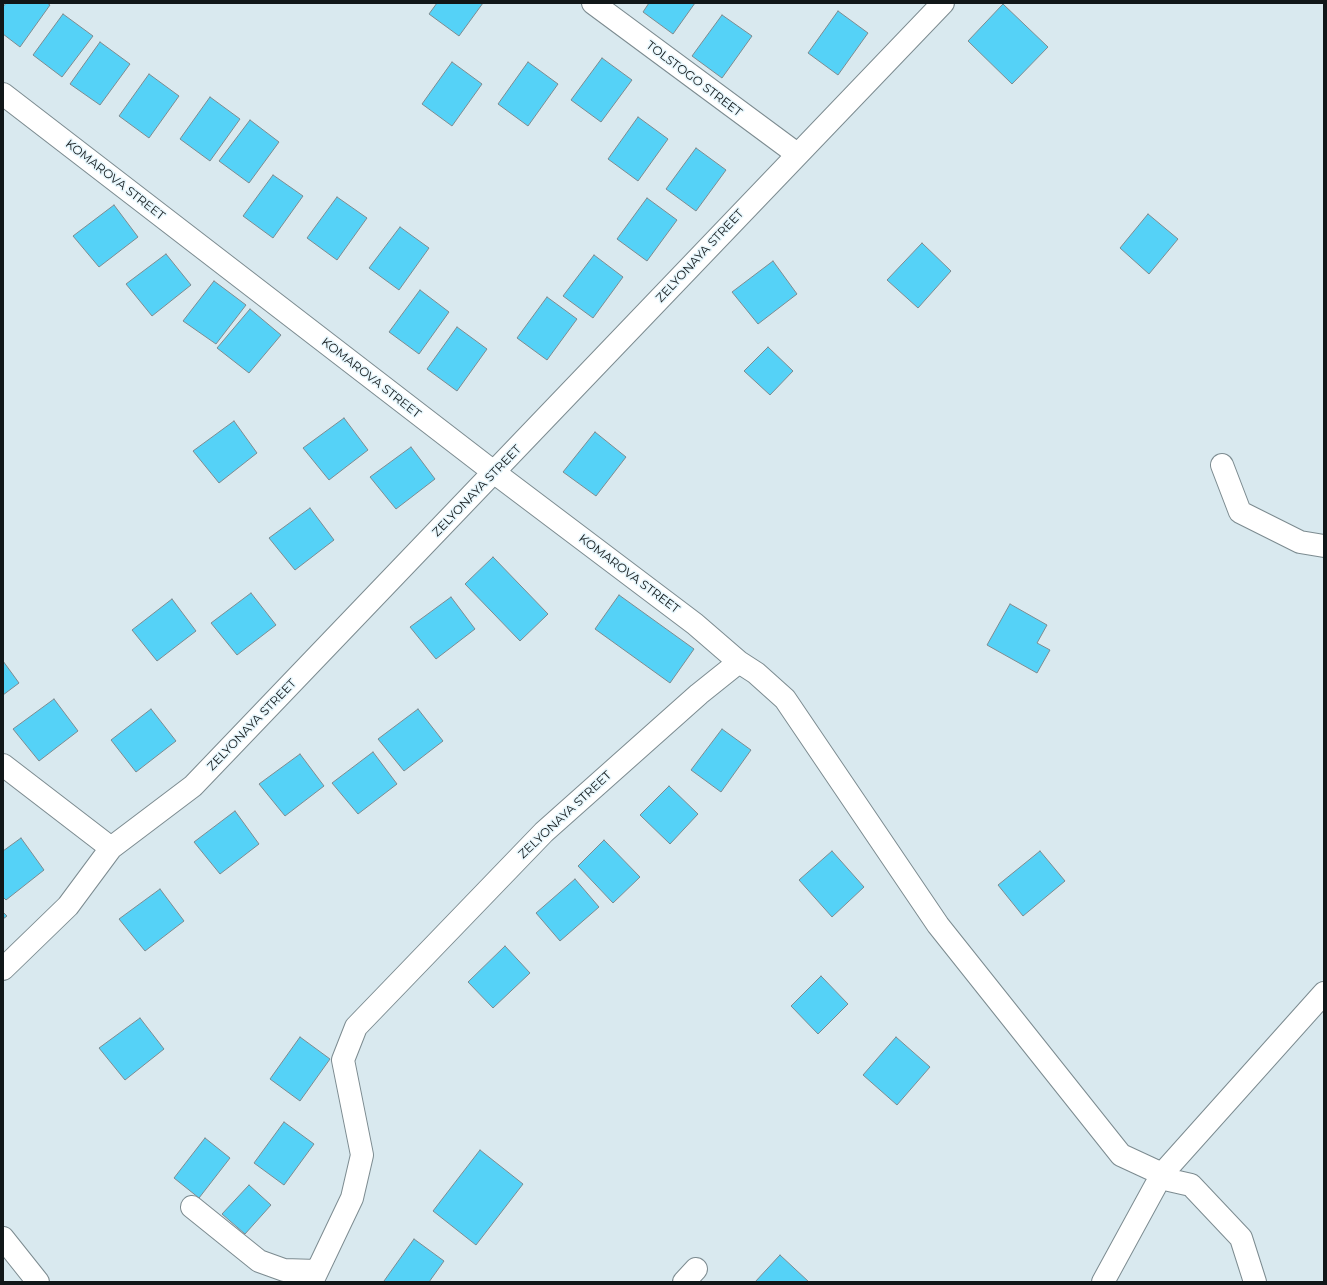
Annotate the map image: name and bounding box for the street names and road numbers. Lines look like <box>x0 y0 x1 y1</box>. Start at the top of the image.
street label: TOLSTOGO STREET <box>643 38 745 120</box>
street label: KOMAROVA STREET <box>62 137 168 223</box>
street label: ZELYONAYA STREET <box>653 207 747 305</box>
street label: KOMAROVA STREET <box>318 335 424 421</box>
street label: ZELYONAYA STREET <box>430 442 524 540</box>
street label: KOMAROVA STREET <box>576 531 682 617</box>
street label: ZELYONAYA STREET <box>205 676 299 774</box>
street label: ZELYONAYA STREET <box>516 768 614 862</box>

